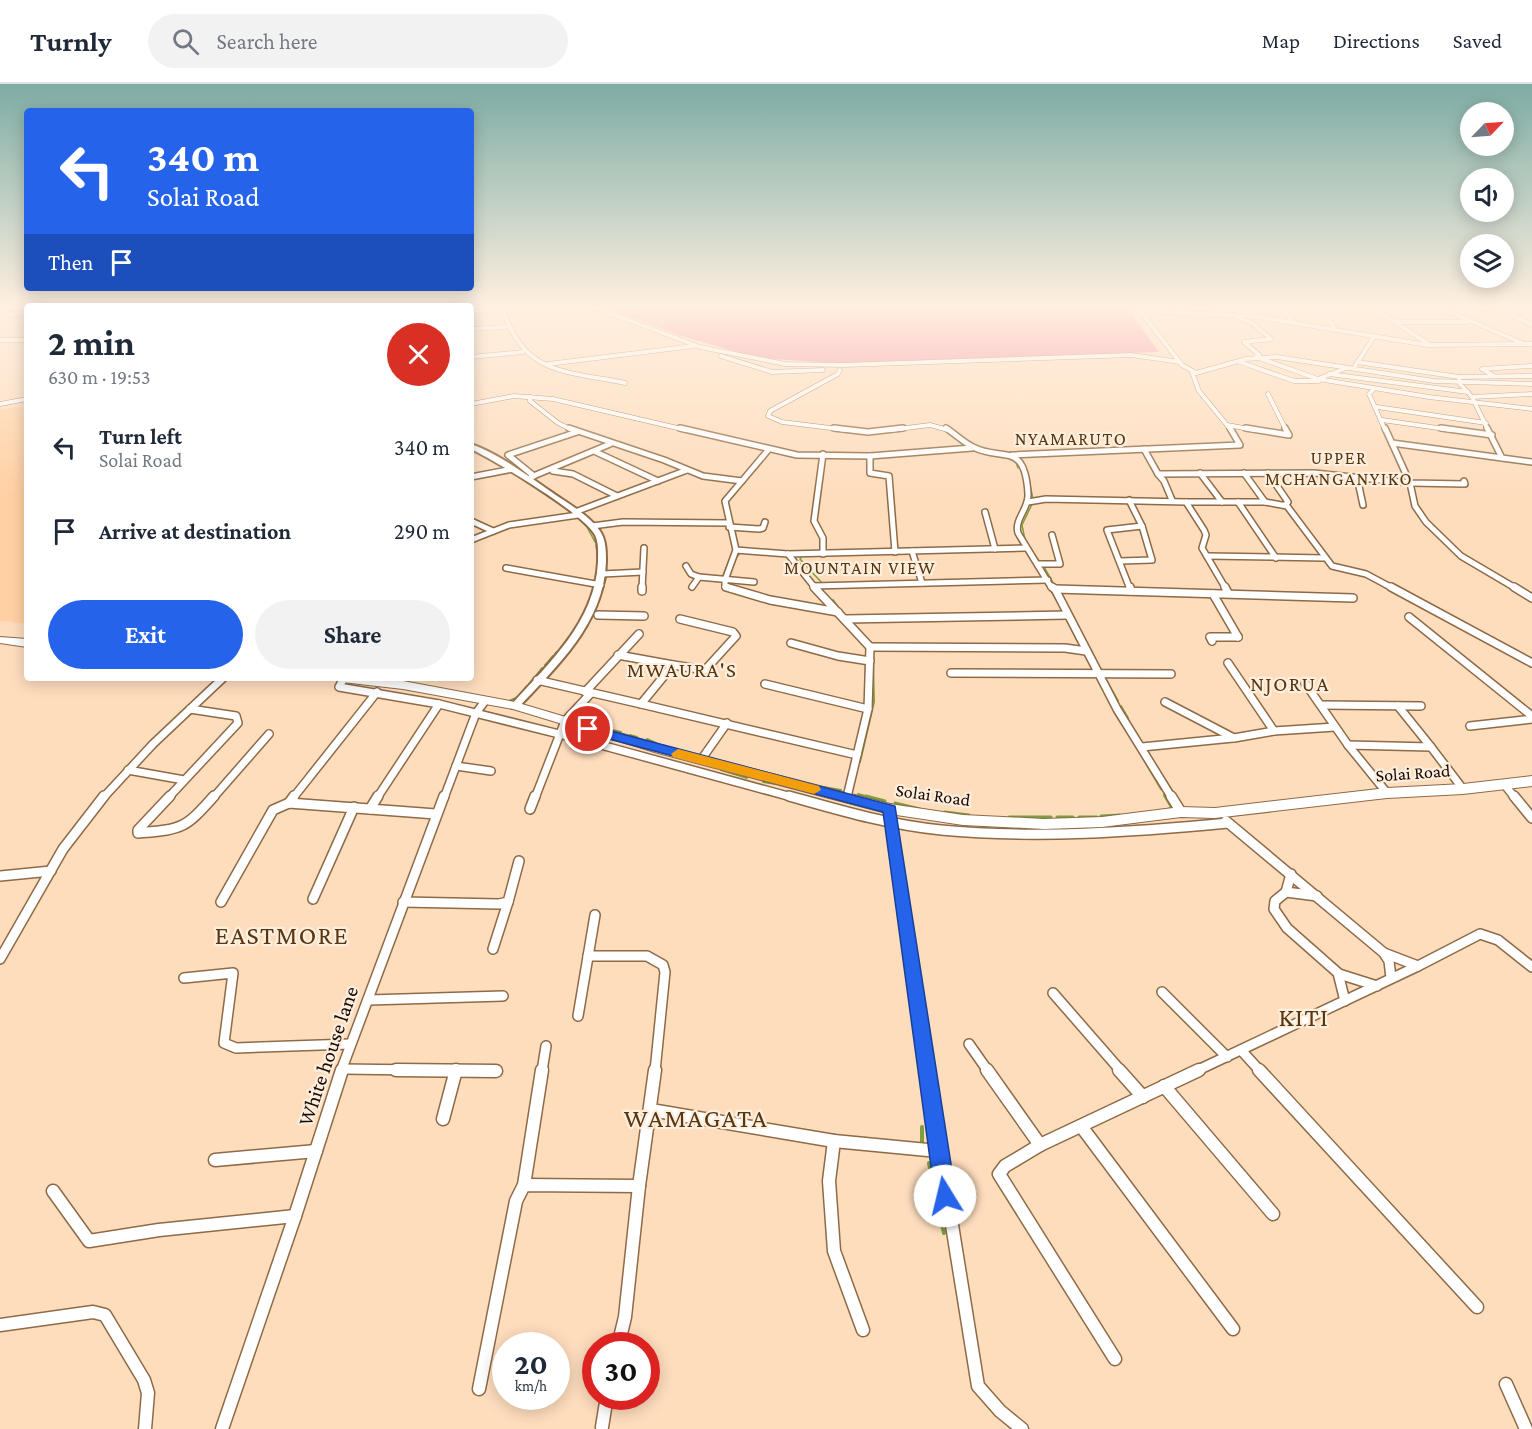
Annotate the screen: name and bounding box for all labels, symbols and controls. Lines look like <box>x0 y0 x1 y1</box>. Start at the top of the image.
search box <box>148 14 568 68</box>
icon: search <box>169 25 202 58</box>
text: Turnly <box>30 26 112 57</box>
text: Search here <box>217 29 318 54</box>
text: Map <box>1262 29 1300 53</box>
text: Directions <box>1333 29 1420 53</box>
text: Saved <box>1453 29 1502 53</box>
north arrow <box>1460 102 1514 156</box>
map controls <box>1460 102 1514 288</box>
icon: left <box>48 132 126 210</box>
text: 340 m <box>147 133 259 180</box>
button: sound <box>1460 168 1514 222</box>
text: Solai Road <box>147 182 259 212</box>
button: layers <box>1460 234 1514 288</box>
icon: arrive <box>105 246 138 279</box>
text: Then <box>48 250 93 275</box>
text: 2 min <box>48 323 135 363</box>
button: close <box>387 323 450 386</box>
text: 630 m · 19:53 <box>48 366 150 388</box>
text: Turn left <box>99 424 182 449</box>
district label: NYAMARUTO <box>1015 429 1127 449</box>
icon: left <box>48 431 81 464</box>
text: 340 m <box>394 435 450 460</box>
district label: UPPER MCHANGANYIKO <box>1265 448 1413 489</box>
text: Solai Road <box>99 449 182 471</box>
icon: arrive <box>48 515 81 548</box>
text: Arrive at destination <box>99 519 291 544</box>
text: 290 m <box>394 519 450 544</box>
district label: MOUNTAIN VIEW <box>784 558 936 578</box>
button: Exit <box>48 600 243 669</box>
button: Share <box>255 600 450 669</box>
district label: MWAURA'S <box>627 658 737 682</box>
district label: NJORUA <box>1250 672 1330 696</box>
pin <box>562 703 613 754</box>
icon: arrive <box>571 712 604 745</box>
street label: Solai Road <box>1375 760 1452 786</box>
street label: Solai Road <box>894 780 972 810</box>
district label: EASTMORE <box>215 921 349 950</box>
street label: White house lane <box>293 983 363 1129</box>
district label: KITI <box>1279 1003 1329 1032</box>
district label: WAMAGATA <box>624 1104 768 1133</box>
position arrow <box>913 1164 977 1228</box>
speed limit sign: 30 <box>582 1332 660 1410</box>
text: 20 <box>514 1347 548 1380</box>
text: km/h <box>515 1378 547 1394</box>

